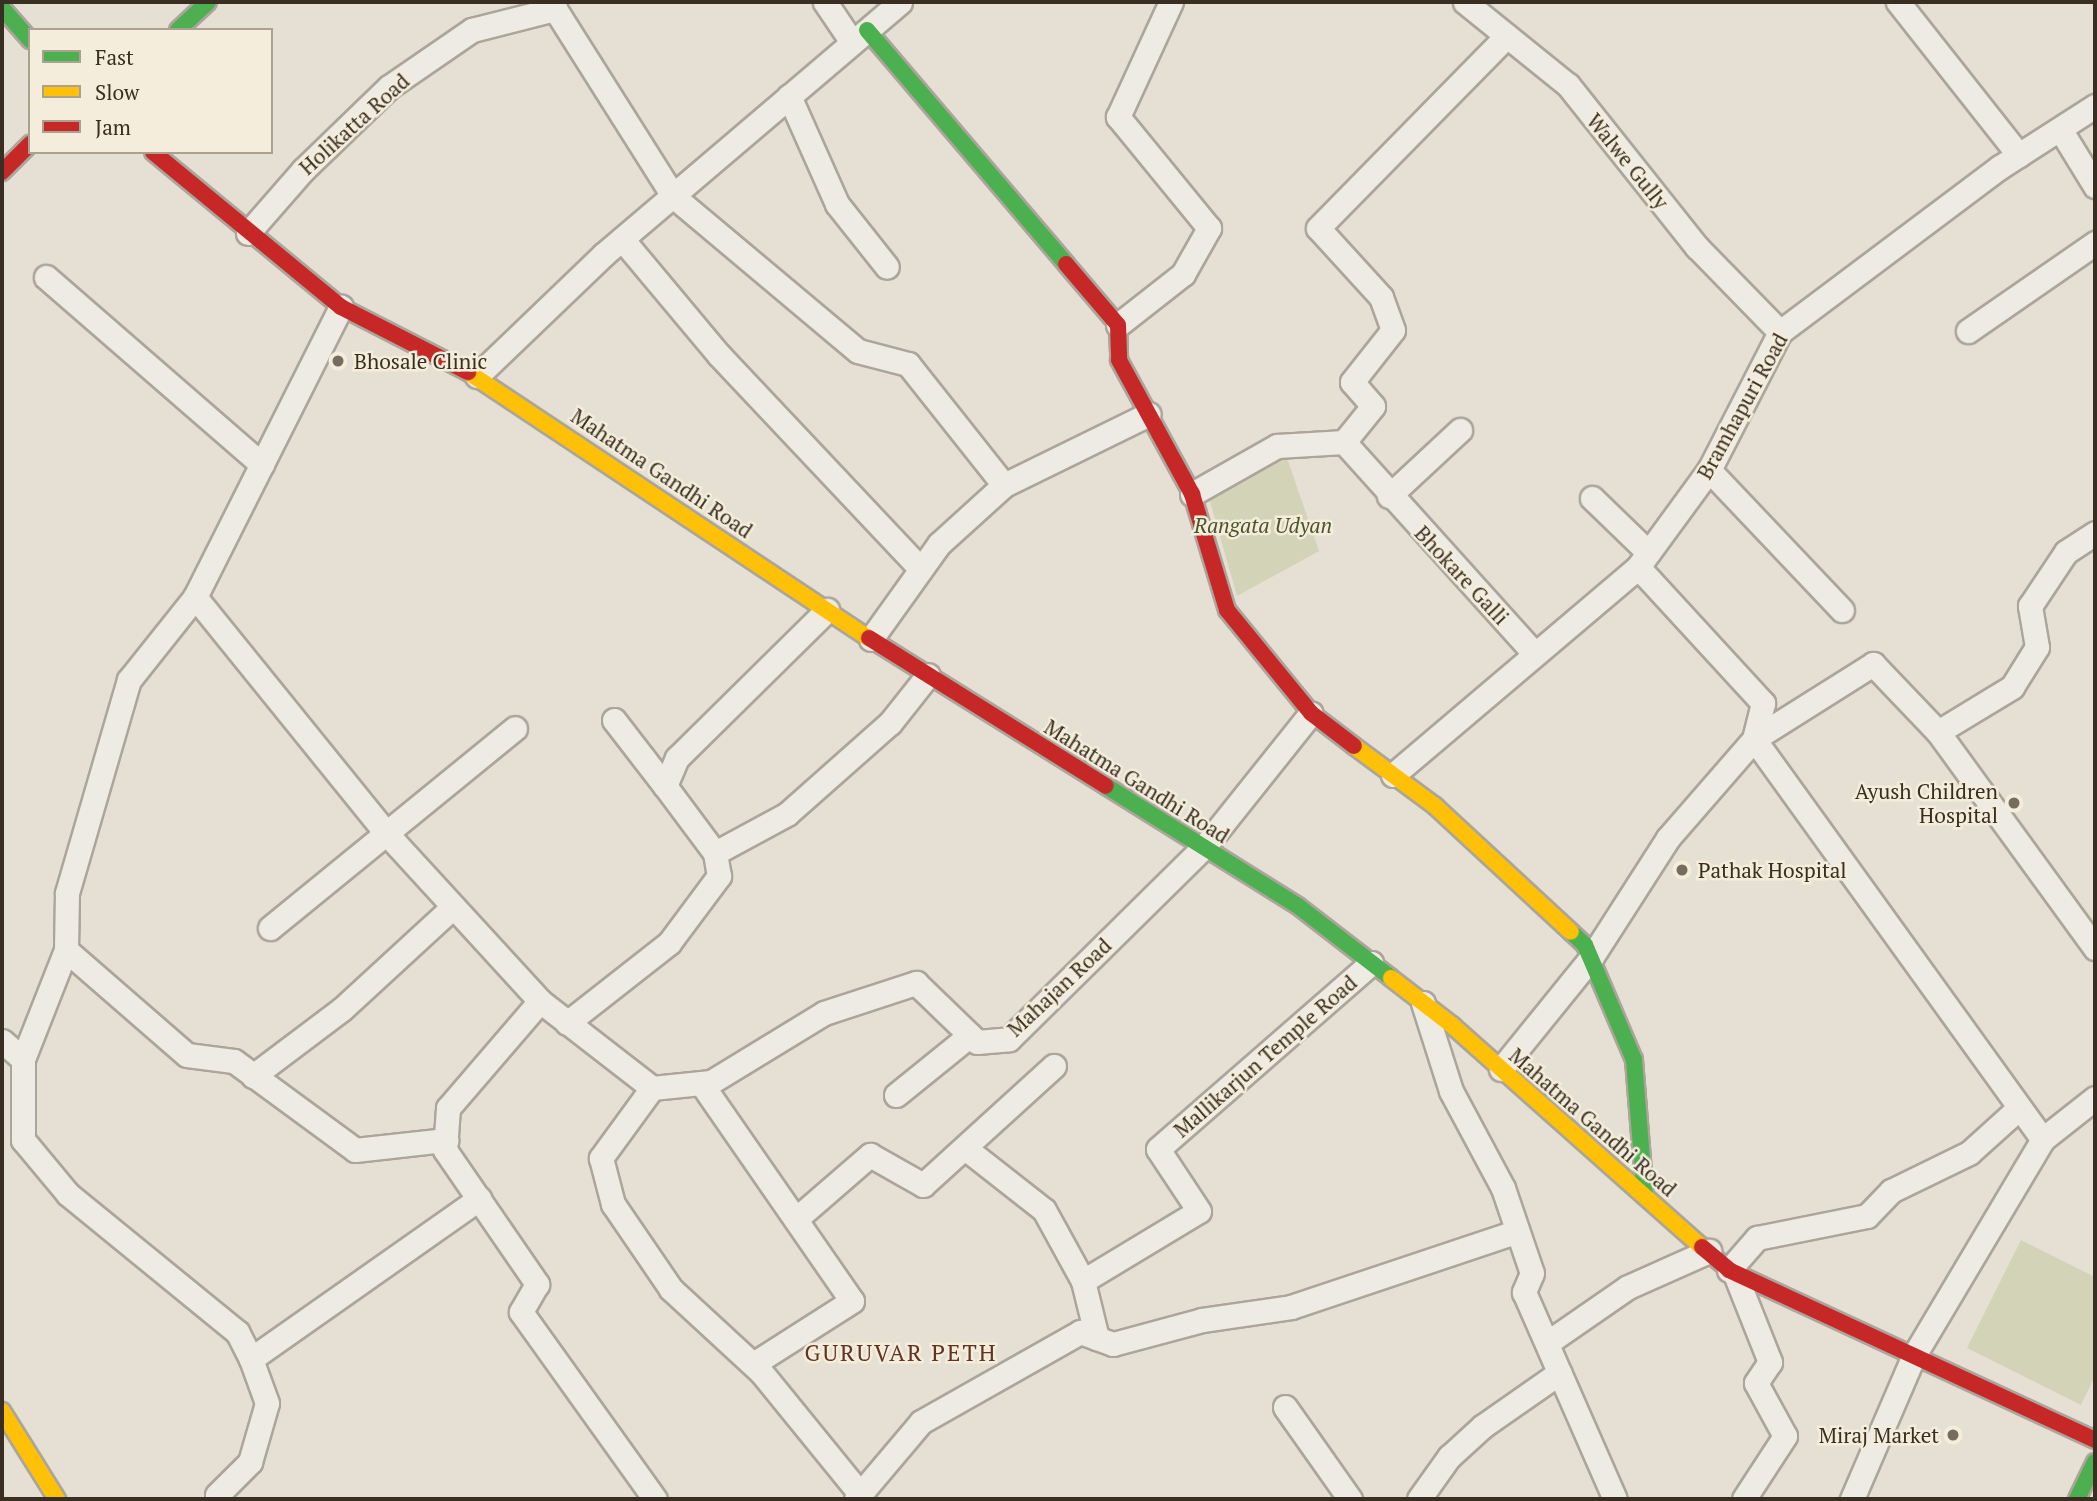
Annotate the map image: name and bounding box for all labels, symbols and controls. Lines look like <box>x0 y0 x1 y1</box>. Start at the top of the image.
legend <box>28 28 273 154</box>
text: Fast <box>95 43 134 71</box>
street label: Holikatta Road <box>294 68 414 180</box>
text: Slow <box>95 78 139 106</box>
street label: Walwe Gully <box>1582 108 1674 214</box>
text: Jam <box>95 113 131 141</box>
street label: Bramhapuri Road <box>1691 329 1793 483</box>
place label: Bhosale Clinic <box>354 348 487 374</box>
marker: Bhosale Clinic <box>328 351 348 371</box>
street label: Mahatma Gandhi Road <box>567 403 757 543</box>
park label: Rangata Udyan <box>1194 512 1332 538</box>
street label: Bhokare Galli <box>1410 520 1514 630</box>
street label: Mahatma Gandhi Road <box>1040 714 1234 848</box>
place label: Ayush Children Hospital <box>1855 778 1998 828</box>
marker: Ayush Children Hospital <box>2004 793 2024 813</box>
place label: Pathak Hospital <box>1698 857 1847 883</box>
marker: Pathak Hospital <box>1672 860 1692 880</box>
street label: Mahajan Road <box>1002 932 1116 1042</box>
street label: Mallikarjun Temple Road <box>1168 970 1362 1142</box>
street label: Mahatma Gandhi Road <box>1504 1043 1682 1201</box>
district label: GURUVAR PETH <box>806 1339 996 1367</box>
place label: Miraj Market <box>1819 1422 1939 1448</box>
marker: Miraj Market <box>1945 1427 1961 1443</box>

